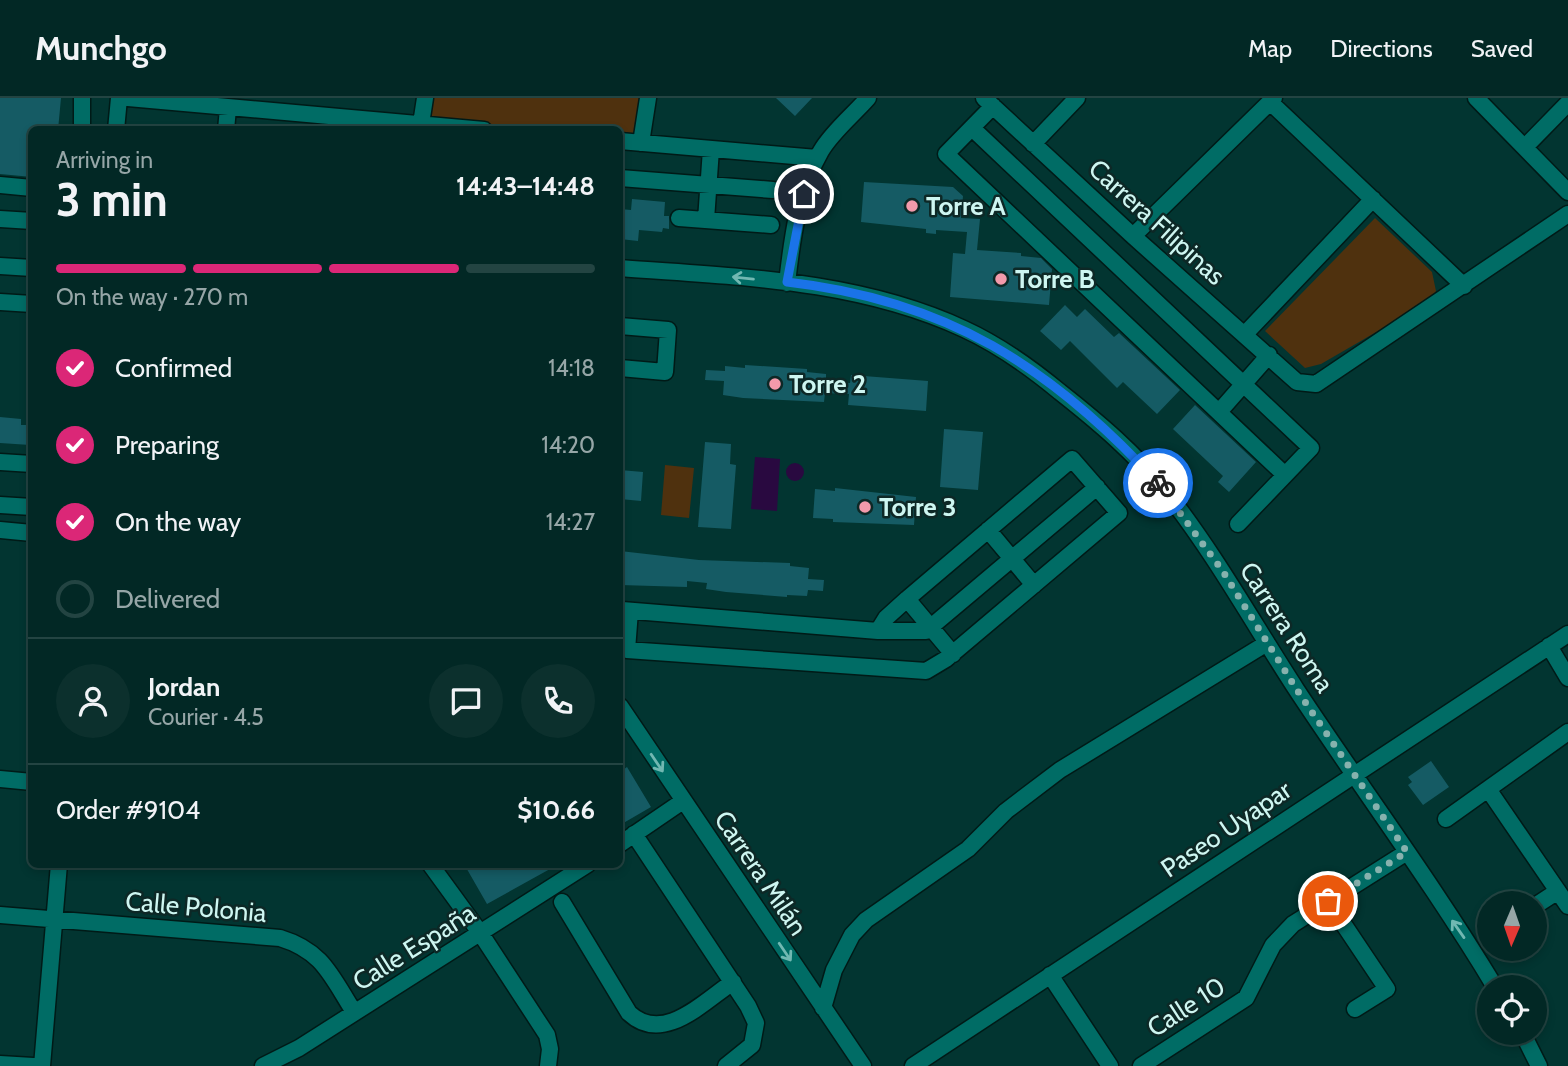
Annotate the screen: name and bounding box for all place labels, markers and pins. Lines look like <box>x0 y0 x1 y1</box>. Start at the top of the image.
pin <box>774 164 834 224</box>
place label: Torre A <box>926 190 1006 222</box>
marker: Torre A <box>904 198 920 214</box>
place label: Torre B <box>1015 263 1095 295</box>
marker: Torre B <box>993 271 1009 287</box>
place label: Torre 2 <box>789 368 866 400</box>
marker: Torre 2 <box>767 376 783 392</box>
place label: Torre 3 <box>879 491 957 523</box>
marker: Torre 3 <box>857 499 873 515</box>
pin <box>1298 871 1358 931</box>

